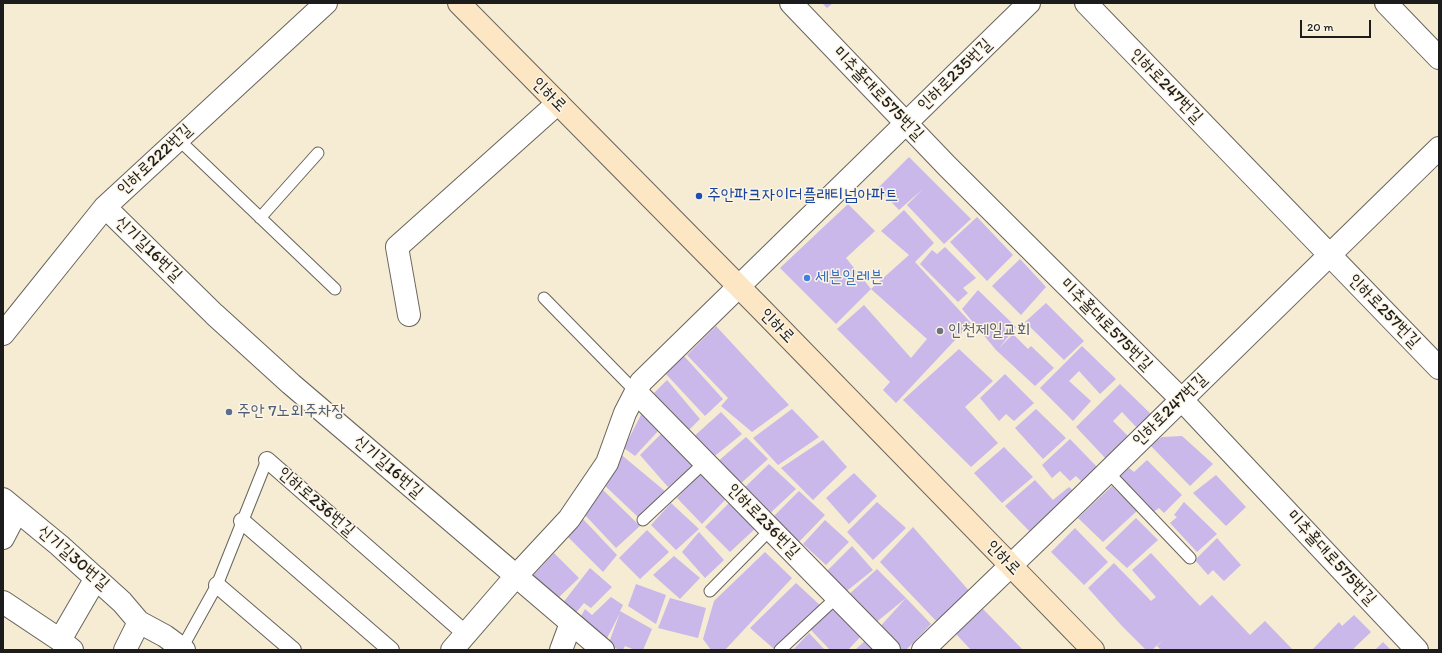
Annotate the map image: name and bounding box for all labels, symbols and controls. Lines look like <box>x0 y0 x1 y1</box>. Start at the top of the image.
scale bar <box>1302 12 1373 38</box>
text: 20 m <box>1307 20 1334 34</box>
street label: 인하로235번길 <box>914 34 996 116</box>
street label: 미추홀대로575번길 <box>828 43 928 145</box>
street label: 인하로247번길 <box>1125 44 1207 128</box>
street label: 인하로 <box>527 73 571 117</box>
street label: 인하로222번길 <box>113 120 197 200</box>
place label: 주안파크자이더플래티넘아파트 <box>707 186 899 206</box>
marker: 주안파크자이더플래티넘아파트 <box>694 191 704 201</box>
street label: 신기길16번길 <box>110 212 186 286</box>
place label: 세븐일레븐 <box>815 268 883 288</box>
street label: 인하로257번길 <box>1344 270 1424 352</box>
marker: 세븐일레븐 <box>802 273 812 283</box>
street label: 미추홀대로575번길 <box>1056 275 1156 375</box>
street label: 인하로 <box>755 304 799 348</box>
place label: 인천제일교회 <box>948 321 1030 341</box>
marker: 인천제일교회 <box>935 326 945 336</box>
street label: 인하로247번길 <box>1128 369 1212 451</box>
place label: 주안 7노외주차장 <box>237 402 345 422</box>
marker: 주안 7노외주차장 <box>224 407 234 417</box>
street label: 신기길16번길 <box>349 431 427 503</box>
street label: 인하로236번길 <box>273 463 359 541</box>
street label: 인하로236번길 <box>722 480 804 562</box>
street label: 미추홀대로575번길 <box>1282 506 1380 610</box>
street label: 신기길30번길 <box>33 521 113 595</box>
street label: 인하로 <box>981 536 1025 580</box>

